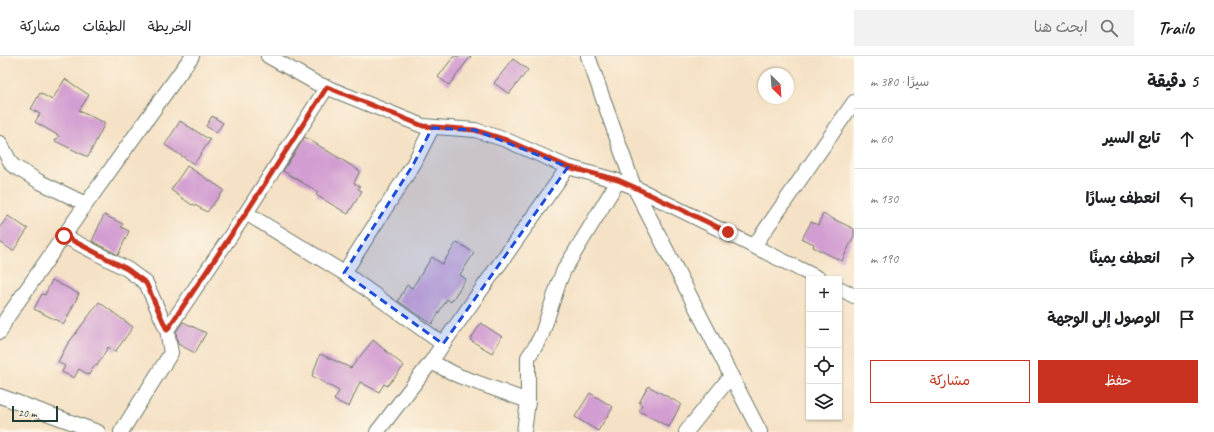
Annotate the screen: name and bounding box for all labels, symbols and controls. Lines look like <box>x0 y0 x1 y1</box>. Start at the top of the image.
search box <box>854 10 1134 46</box>
text: Trailo <box>1158 16 1194 40</box>
icon: search <box>1098 17 1120 39</box>
text: مشاركة <box>20 18 60 35</box>
text: الطبقات <box>82 18 126 35</box>
text: الخريطة <box>148 18 191 35</box>
text: ابحث هنا <box>1034 18 1088 37</box>
north arrow <box>758 68 794 104</box>
text: 5 دقيقة <box>1147 71 1198 92</box>
text: سيرًا · 380 m <box>870 74 929 90</box>
icon: ahead <box>1176 128 1198 150</box>
text: تابع السير <box>1103 129 1160 148</box>
text: 60 m <box>870 131 892 147</box>
icon: left <box>1176 188 1198 210</box>
text: انعطف يسارًا <box>1085 189 1160 208</box>
text: 130 m <box>870 191 898 207</box>
route end <box>719 223 737 241</box>
route start <box>55 227 73 245</box>
icon: right <box>1176 248 1198 270</box>
text: انعطف يمينًا <box>1089 249 1160 268</box>
text: 190 m <box>870 251 898 267</box>
map controls <box>806 276 842 420</box>
button: + <box>806 276 842 312</box>
icon: arrive <box>1176 308 1198 330</box>
text: الوصول إلى الوجهة <box>1047 309 1160 328</box>
button: − <box>806 312 842 348</box>
button: locate <box>806 348 842 384</box>
button: مشاركة <box>870 360 1030 403</box>
button: حفظ <box>1038 360 1198 403</box>
button: layers <box>806 384 842 420</box>
scale bar <box>12 404 58 423</box>
text: 20 m <box>18 406 37 420</box>

